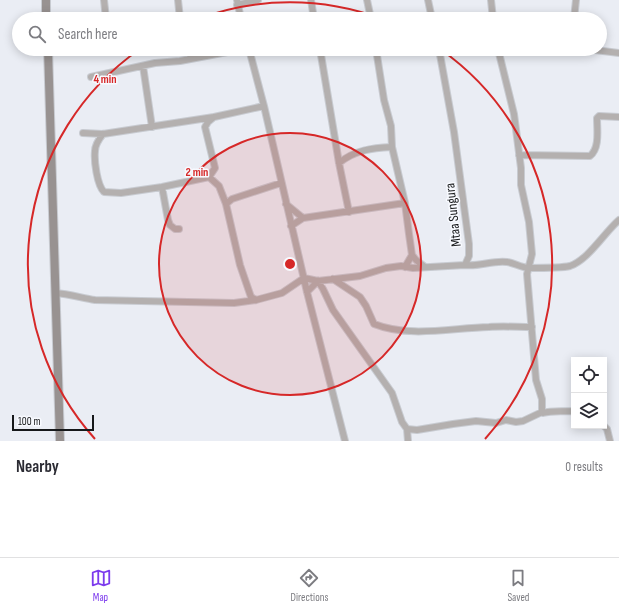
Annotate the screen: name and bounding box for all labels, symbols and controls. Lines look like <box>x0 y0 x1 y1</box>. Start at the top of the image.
search box <box>12 12 607 56</box>
icon: search <box>26 23 48 45</box>
text: Search here <box>58 25 118 44</box>
text: 4 min <box>93 72 117 87</box>
text: 2 min <box>186 165 208 180</box>
street label: Mtaa Sungura <box>441 182 465 248</box>
centre of rings <box>283 257 297 271</box>
map controls <box>571 357 607 429</box>
button: locate <box>571 357 607 393</box>
button: layers <box>571 393 607 429</box>
scale bar <box>12 413 94 432</box>
text: 100 m <box>18 415 40 428</box>
text: Nearby <box>16 457 59 477</box>
text: 0 results <box>565 459 603 475</box>
tab: Map <box>90 567 112 604</box>
tab: Directions <box>291 567 328 604</box>
tab: Saved <box>507 567 529 604</box>

